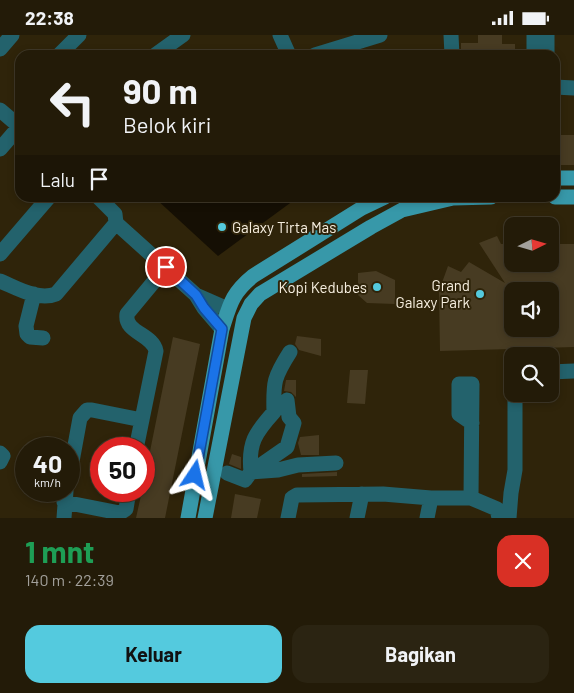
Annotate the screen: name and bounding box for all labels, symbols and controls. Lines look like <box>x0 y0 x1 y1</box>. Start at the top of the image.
text: 22:38 <box>25 6 74 29</box>
text: 90 m <box>123 69 198 111</box>
icon: left <box>40 70 105 135</box>
text: Belok kiri <box>123 111 211 137</box>
icon: arrive <box>85 165 113 193</box>
text: Lalu <box>40 168 75 191</box>
north arrow <box>504 217 559 273</box>
map controls <box>504 217 559 402</box>
place label: Galaxy Tirta Mas <box>232 218 337 236</box>
marker: Galaxy Tirta Mas <box>216 221 228 233</box>
pin <box>145 246 187 288</box>
icon: arrive <box>152 253 180 281</box>
place label: Grand Galaxy Park <box>396 276 470 311</box>
place label: Kopi Kedubes <box>278 278 367 296</box>
marker: Kopi Kedubes <box>371 281 383 293</box>
button: sound <box>504 282 559 337</box>
marker: Grand Galaxy Park <box>474 288 486 300</box>
button: search <box>504 347 559 402</box>
speed limit sign: 50 <box>90 437 155 502</box>
text: 40 <box>33 448 62 478</box>
position arrow <box>168 448 220 500</box>
text: km/h <box>34 475 61 489</box>
text: 1 mnt <box>25 533 94 569</box>
button: close <box>497 535 549 587</box>
text: 140 m · 22:39 <box>25 570 114 589</box>
button: Keluar <box>25 625 282 683</box>
button: Bagikan <box>292 625 549 683</box>

